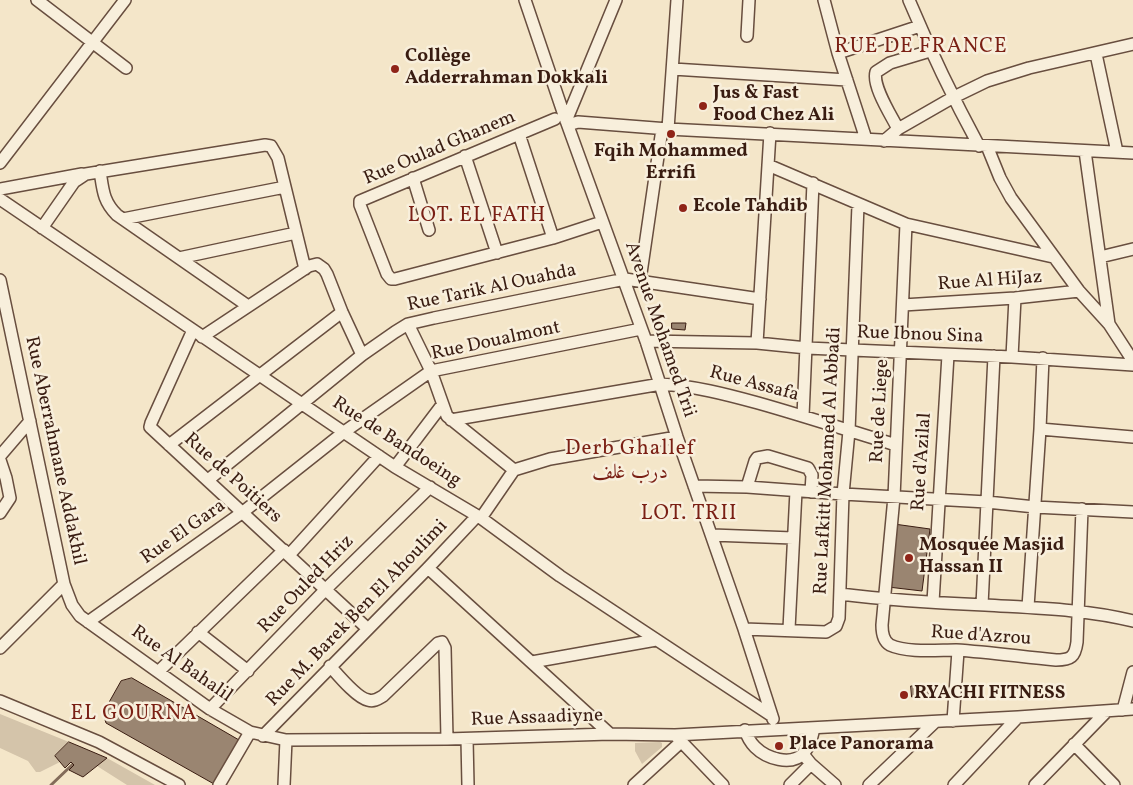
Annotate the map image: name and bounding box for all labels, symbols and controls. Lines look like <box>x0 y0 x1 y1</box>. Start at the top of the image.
district label: RUE DE FRANCE <box>833 35 1009 61</box>
place label: Collège Adderrahman Dokkali <box>405 47 608 91</box>
marker: Collège Adderrahman Dokkali <box>389 63 401 75</box>
place label: Jus & Fast Food Chez Ali <box>713 84 835 128</box>
marker: Jus & Fast Food Chez Ali <box>697 100 709 112</box>
street label: Rue Oulad Ghanem <box>361 107 519 191</box>
marker: Fqih Mohammed Errifi <box>665 128 677 140</box>
place label: Fqih Mohammed Errifi <box>594 142 748 186</box>
place label: Ecole Tahdib <box>693 197 808 219</box>
marker: Ecole Tahdib <box>677 202 689 214</box>
district label: LOT. EL FATH <box>406 204 548 230</box>
street label: Avenue Mohamed Trii <box>618 239 700 421</box>
street label: Rue Tarik Al Ouahda <box>405 260 579 318</box>
street label: Rue Al HiJaz <box>937 267 1043 297</box>
street label: Rue Doualmont <box>429 317 563 367</box>
street label: Rue Ibnou Sina <box>856 322 984 350</box>
street label: Rue Lafkitt Mohamed Al Abbadi <box>811 327 847 595</box>
street label: Rue Aberrahmane Addakhil <box>19 334 89 568</box>
street label: Rue de Liege <box>867 358 895 464</box>
street label: Rue Assafa <box>707 362 801 408</box>
street label: Rue de Bandoeing <box>327 393 465 493</box>
street label: Rue d'Azilal <box>908 412 938 512</box>
street label: Rue de Poitiers <box>178 429 286 529</box>
district label: Derb Ghallef درب غلف <box>564 437 696 487</box>
street label: Rue El Gara <box>137 496 231 570</box>
district label: LOT. TRII <box>640 502 738 528</box>
street label: Rue M. Barek Ben El Ahoulimi <box>263 516 453 712</box>
street label: Rue Ouled Hriz <box>254 531 360 639</box>
place label: Mosquée Masjid Hassan II <box>919 536 1064 580</box>
marker: Mosquée Masjid Hassan II <box>903 552 915 564</box>
street label: Rue Al Bahalil <box>126 622 236 708</box>
street label: Rue d'Azrou <box>930 622 1032 652</box>
place label: RYACHI FITNESS <box>914 684 1065 706</box>
marker: RYACHI FITNESS <box>898 689 910 701</box>
district label: EL GOURNA <box>69 702 199 728</box>
street label: Rue Assaadiyne <box>471 705 603 733</box>
place label: Place Panorama <box>789 735 934 757</box>
marker: Place Panorama <box>773 740 785 752</box>

